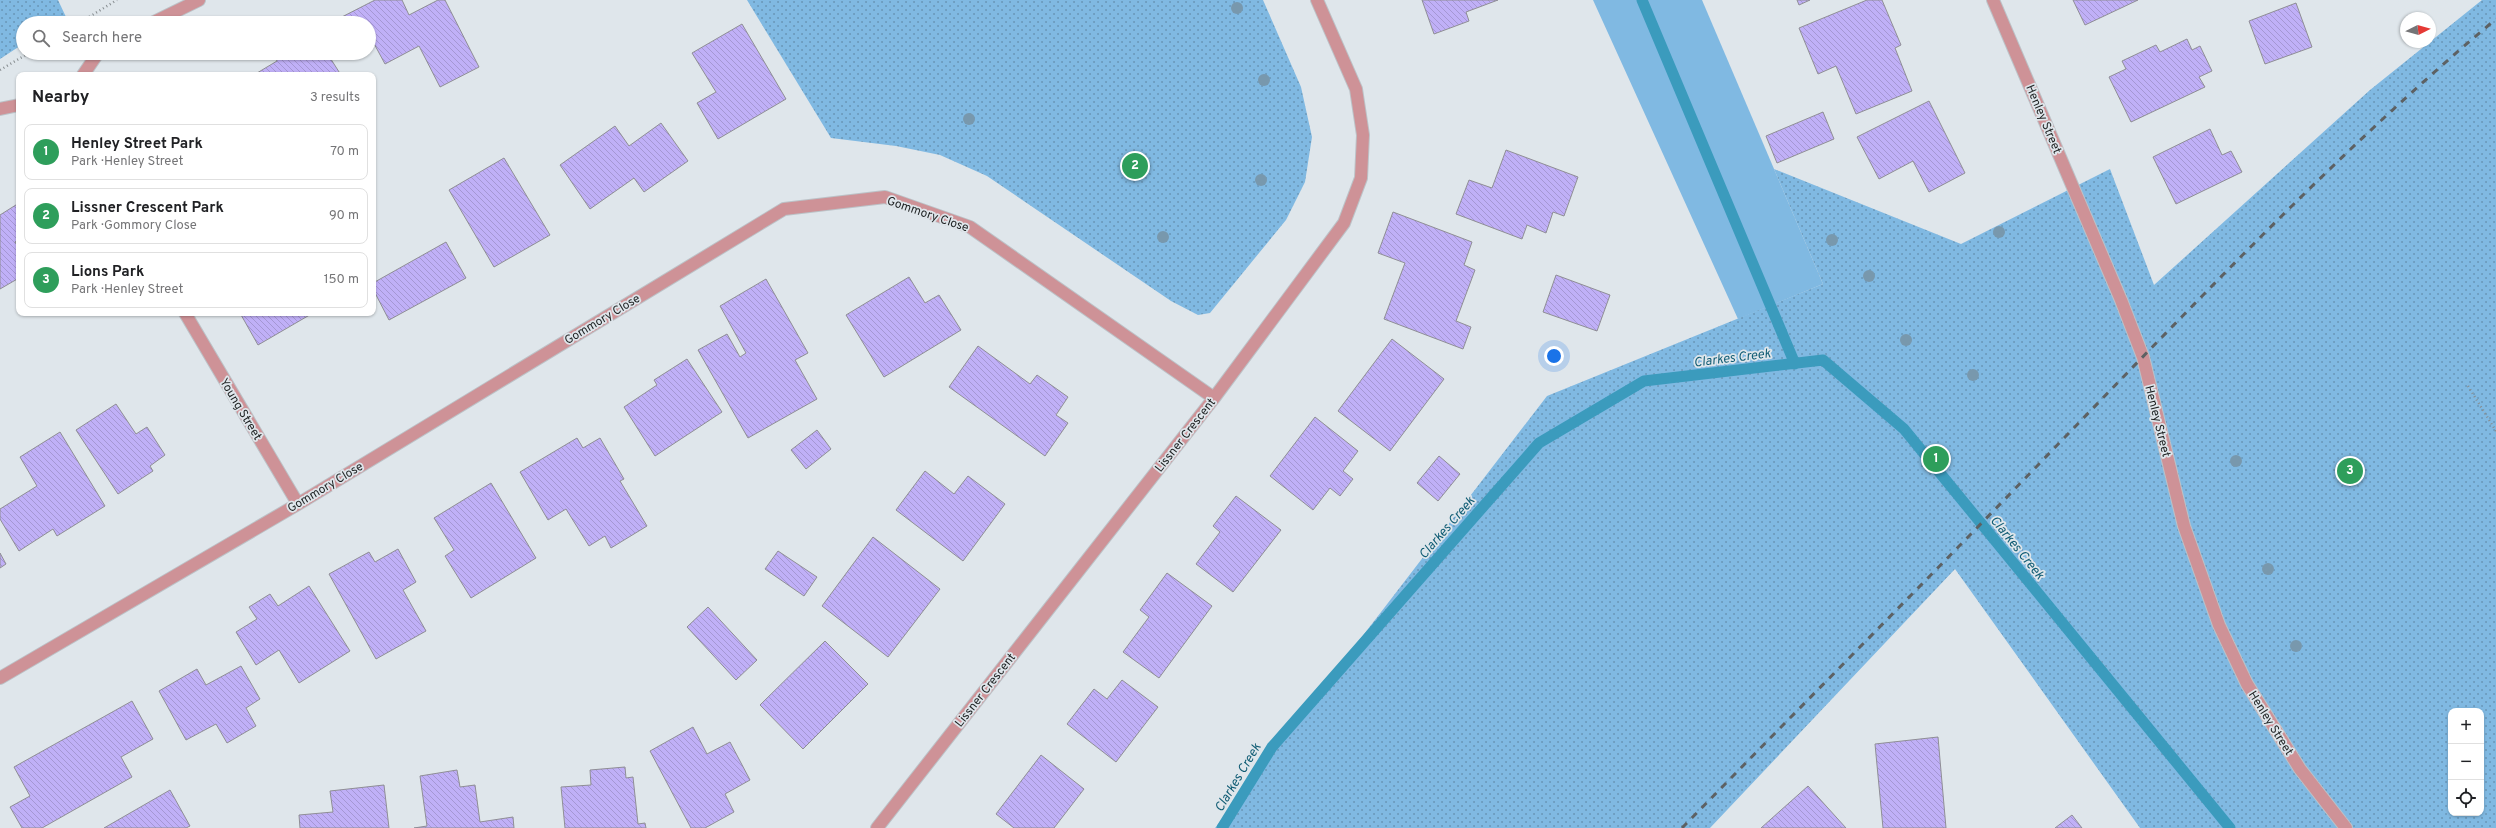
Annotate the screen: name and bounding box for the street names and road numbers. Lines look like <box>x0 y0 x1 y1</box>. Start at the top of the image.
street label: Henley Street <box>2021 83 2065 156</box>
street label: Gommory Close <box>885 193 971 236</box>
street label: Gommory Close <box>562 291 643 349</box>
street label: Young Street <box>215 376 265 443</box>
street label: Henley Street <box>2140 384 2174 459</box>
street label: Lissner Crescent <box>1152 395 1220 476</box>
street label: Gommory Close <box>285 459 366 517</box>
street label: Lissner Crescent <box>952 650 1020 731</box>
street label: Henley Street <box>2244 688 2296 759</box>

